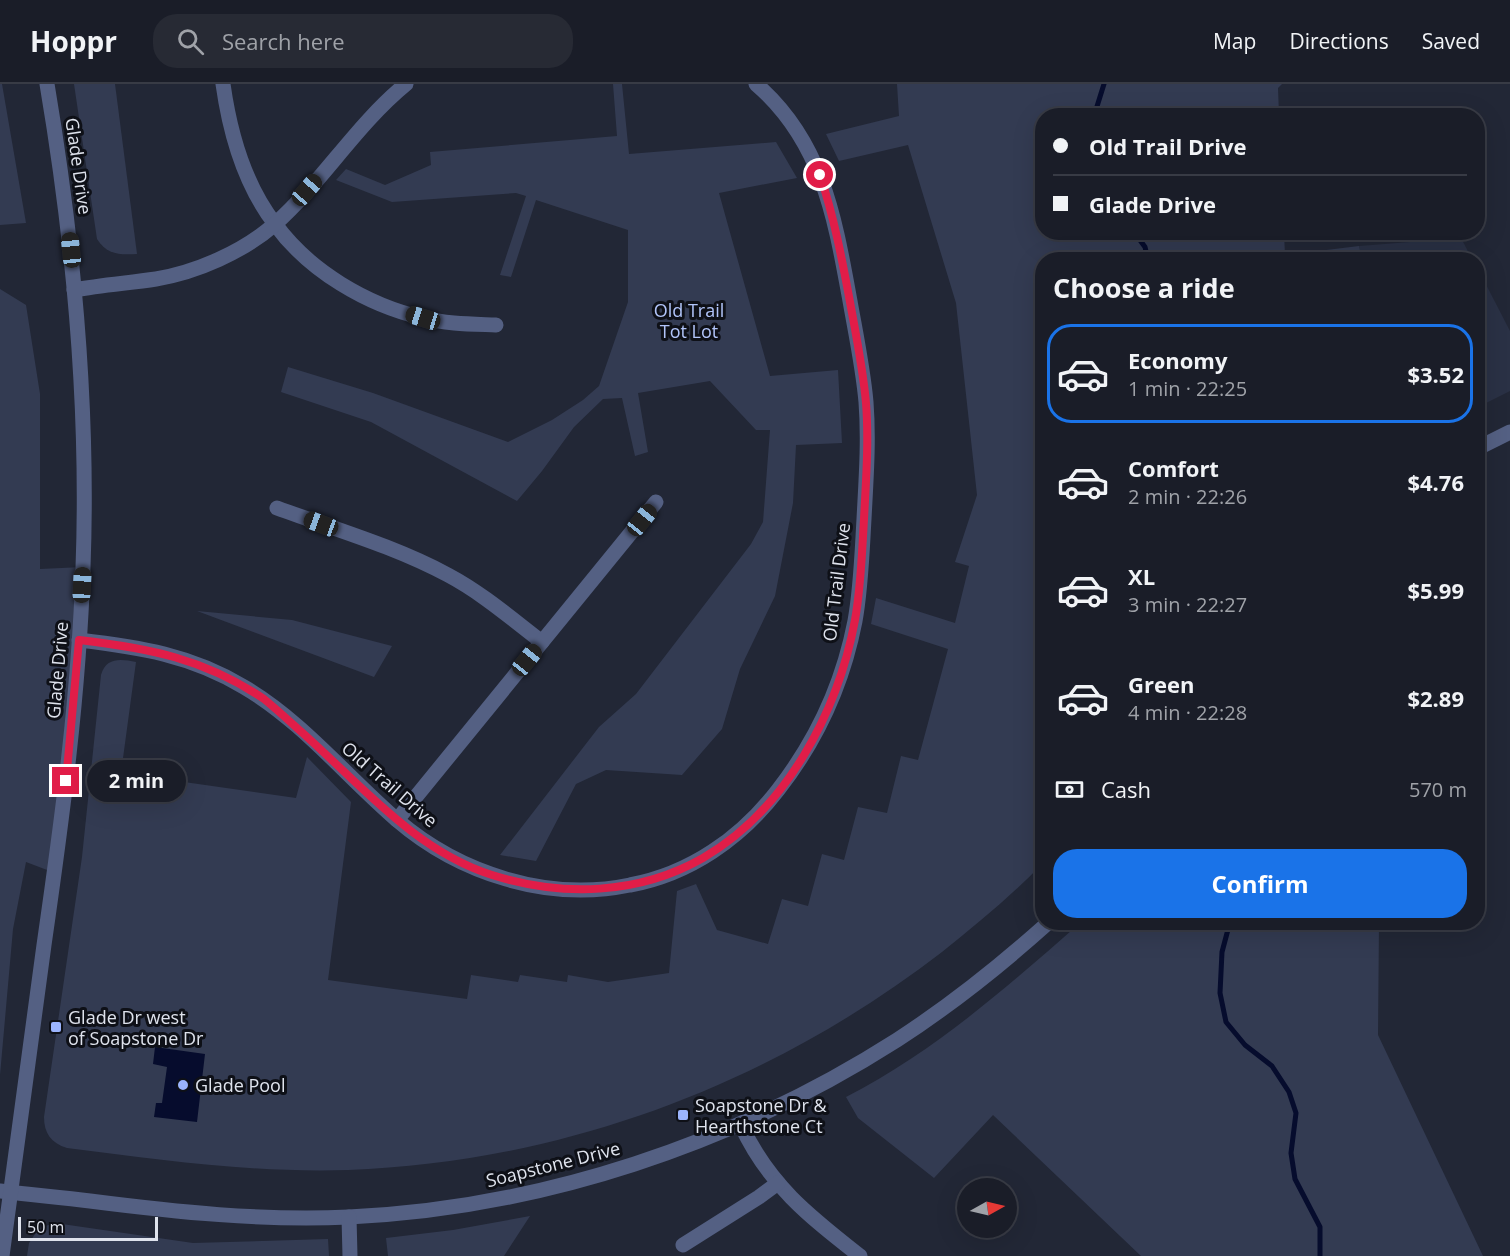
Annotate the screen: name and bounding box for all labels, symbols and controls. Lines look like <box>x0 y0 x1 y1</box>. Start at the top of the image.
search box <box>153 14 573 68</box>
text: Hoppr <box>30 22 117 60</box>
icon: search <box>174 25 207 58</box>
text: Search here <box>222 26 345 56</box>
text: Map <box>1213 27 1256 55</box>
text: Directions <box>1289 27 1389 55</box>
text: Saved <box>1422 27 1480 55</box>
street label: Glade Drive <box>60 116 98 216</box>
text: Old Trail Drive <box>1089 131 1247 161</box>
route start <box>806 161 833 188</box>
car <box>288 171 326 209</box>
text: Glade Drive <box>1089 189 1216 219</box>
car <box>60 231 82 269</box>
text: Choose a ride <box>1053 269 1235 306</box>
park label: Old Trail Tot Lot <box>654 298 724 343</box>
car <box>403 304 443 332</box>
text: Economy <box>1128 345 1227 375</box>
icon: car <box>1056 347 1110 401</box>
text: $3.52 <box>1407 359 1464 389</box>
text: 1 min · 22:25 <box>1128 375 1247 402</box>
text: Comfort <box>1128 453 1219 483</box>
icon: car <box>1056 455 1110 509</box>
text: $4.76 <box>1407 467 1464 497</box>
text: 2 min · 22:26 <box>1128 483 1247 510</box>
car <box>624 500 660 540</box>
car <box>301 509 341 539</box>
street label: Old Trail Drive <box>817 521 855 643</box>
text: XL <box>1128 561 1155 591</box>
icon: car <box>1056 563 1110 617</box>
car <box>72 567 92 603</box>
text: $5.99 <box>1407 575 1464 605</box>
text: 3 min · 22:27 <box>1128 591 1247 618</box>
street label: Glade Drive <box>41 620 73 720</box>
car <box>509 640 545 680</box>
text: Green <box>1128 669 1194 699</box>
icon: car <box>1056 671 1110 725</box>
text: $2.89 <box>1407 683 1464 713</box>
text: 4 min · 22:28 <box>1128 699 1247 726</box>
street label: Old Trail Drive <box>337 736 443 832</box>
callout: 2 min <box>87 760 186 802</box>
route end <box>52 767 79 794</box>
text: 2 min <box>109 767 164 794</box>
icon: cash <box>1053 773 1086 806</box>
text: Cash <box>1101 774 1151 804</box>
text: 570 m <box>1409 776 1467 803</box>
button: Confirm <box>1053 849 1467 918</box>
place label: Glade Dr west of Soapstone Dr <box>68 1005 204 1050</box>
marker: Glade Dr west of Soapstone Dr <box>49 1020 63 1034</box>
place label: Glade Pool <box>195 1073 285 1097</box>
marker: Glade Pool <box>176 1078 190 1092</box>
place label: Soapstone Dr & Hearthstone Ct <box>695 1093 827 1138</box>
marker: Soapstone Dr & Hearthstone Ct <box>676 1108 690 1122</box>
street label: Soapstone Drive <box>483 1136 623 1192</box>
north arrow <box>957 1178 1017 1238</box>
map controls <box>957 1178 1017 1238</box>
scale bar <box>18 1214 158 1242</box>
text: 50 m <box>27 1216 64 1238</box>

